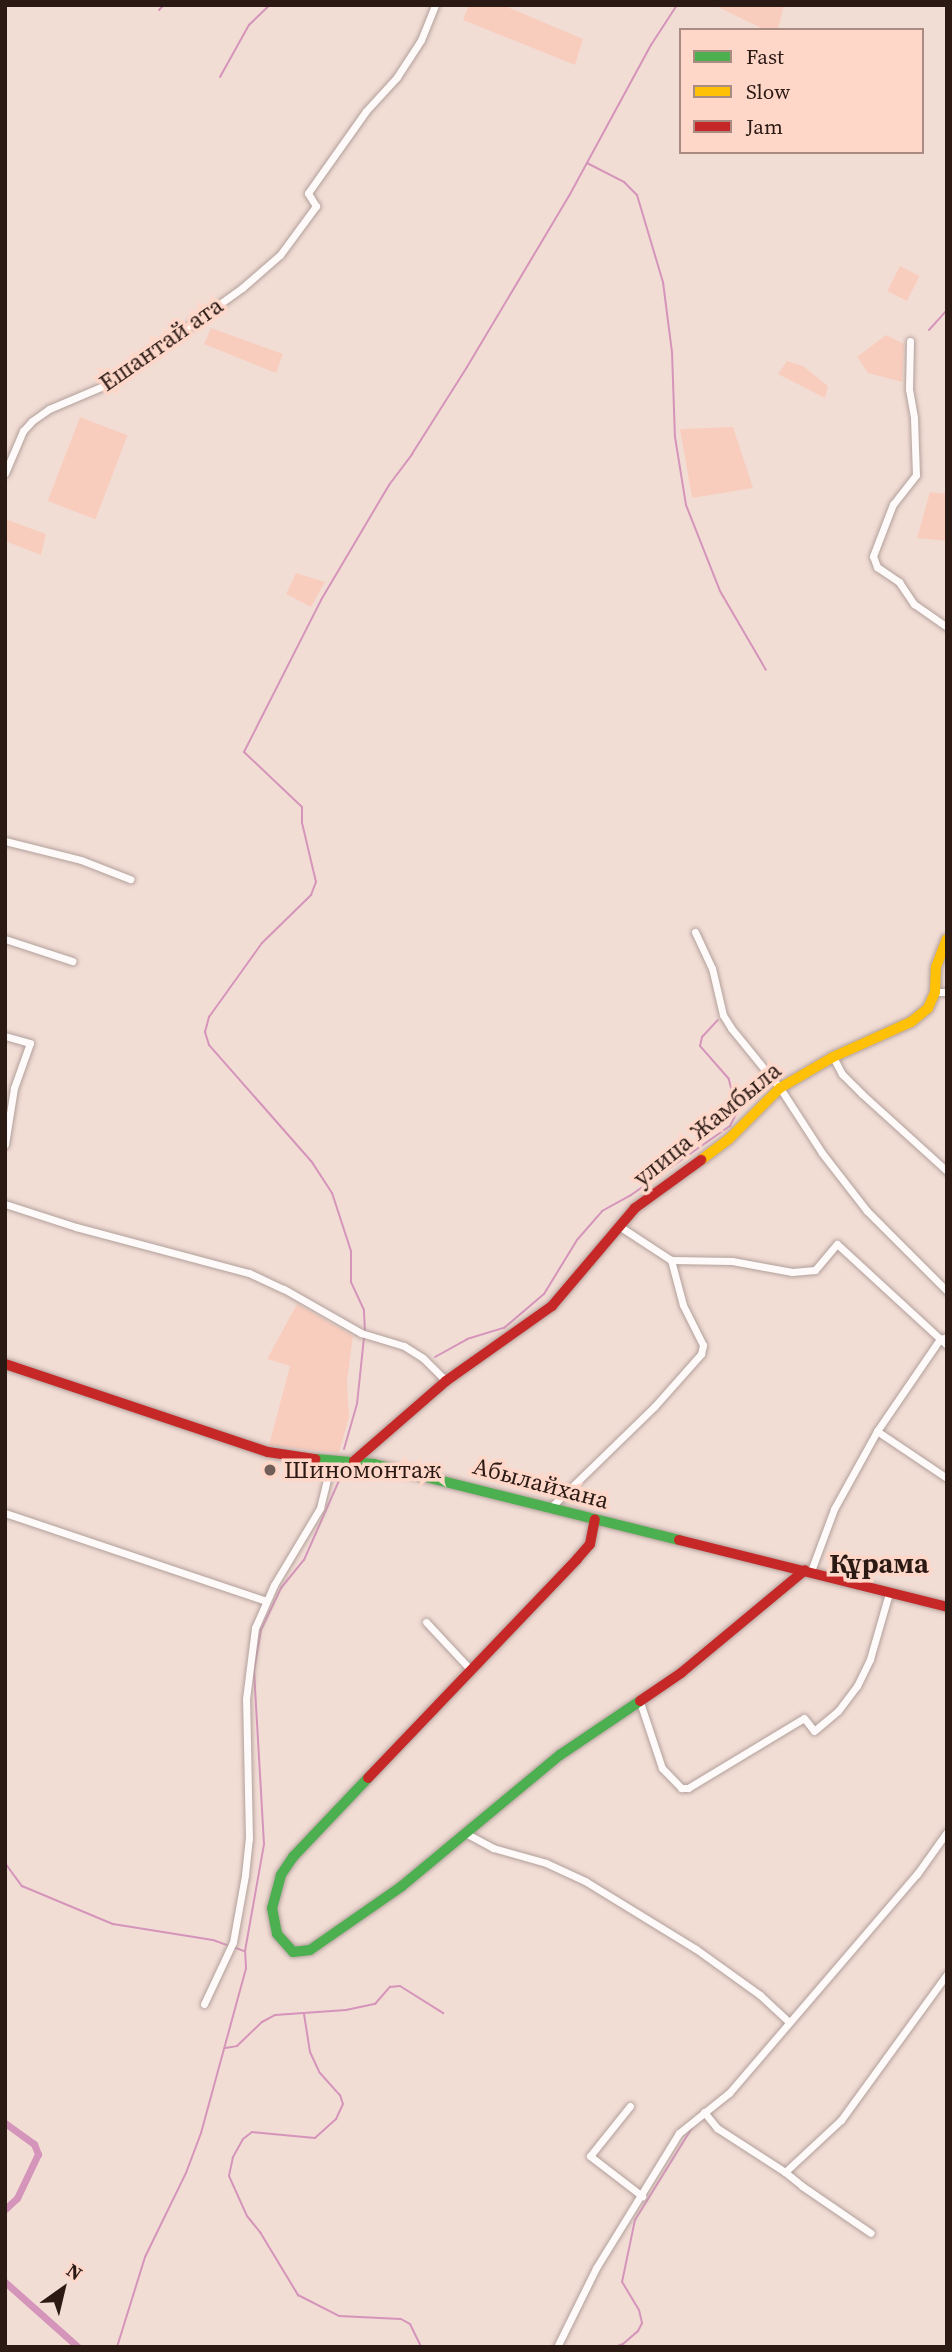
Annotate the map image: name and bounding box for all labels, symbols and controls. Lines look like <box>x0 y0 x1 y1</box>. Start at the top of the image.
legend <box>679 28 924 154</box>
text: Fast <box>746 42 784 71</box>
text: Slow <box>746 77 790 106</box>
text: Jam <box>746 112 783 141</box>
street label: Ешантай ата <box>94 291 228 397</box>
street label: улица Жамбыла <box>627 1056 787 1192</box>
street label: Абылайхана <box>470 1451 612 1515</box>
place label: Шиномонтаж <box>284 1456 441 1484</box>
marker: Шиномонтаж <box>262 1462 278 1478</box>
district label: Құрама <box>829 1546 929 1580</box>
north arrow <box>28 2254 98 2324</box>
text: N <box>62 2257 88 2286</box>

